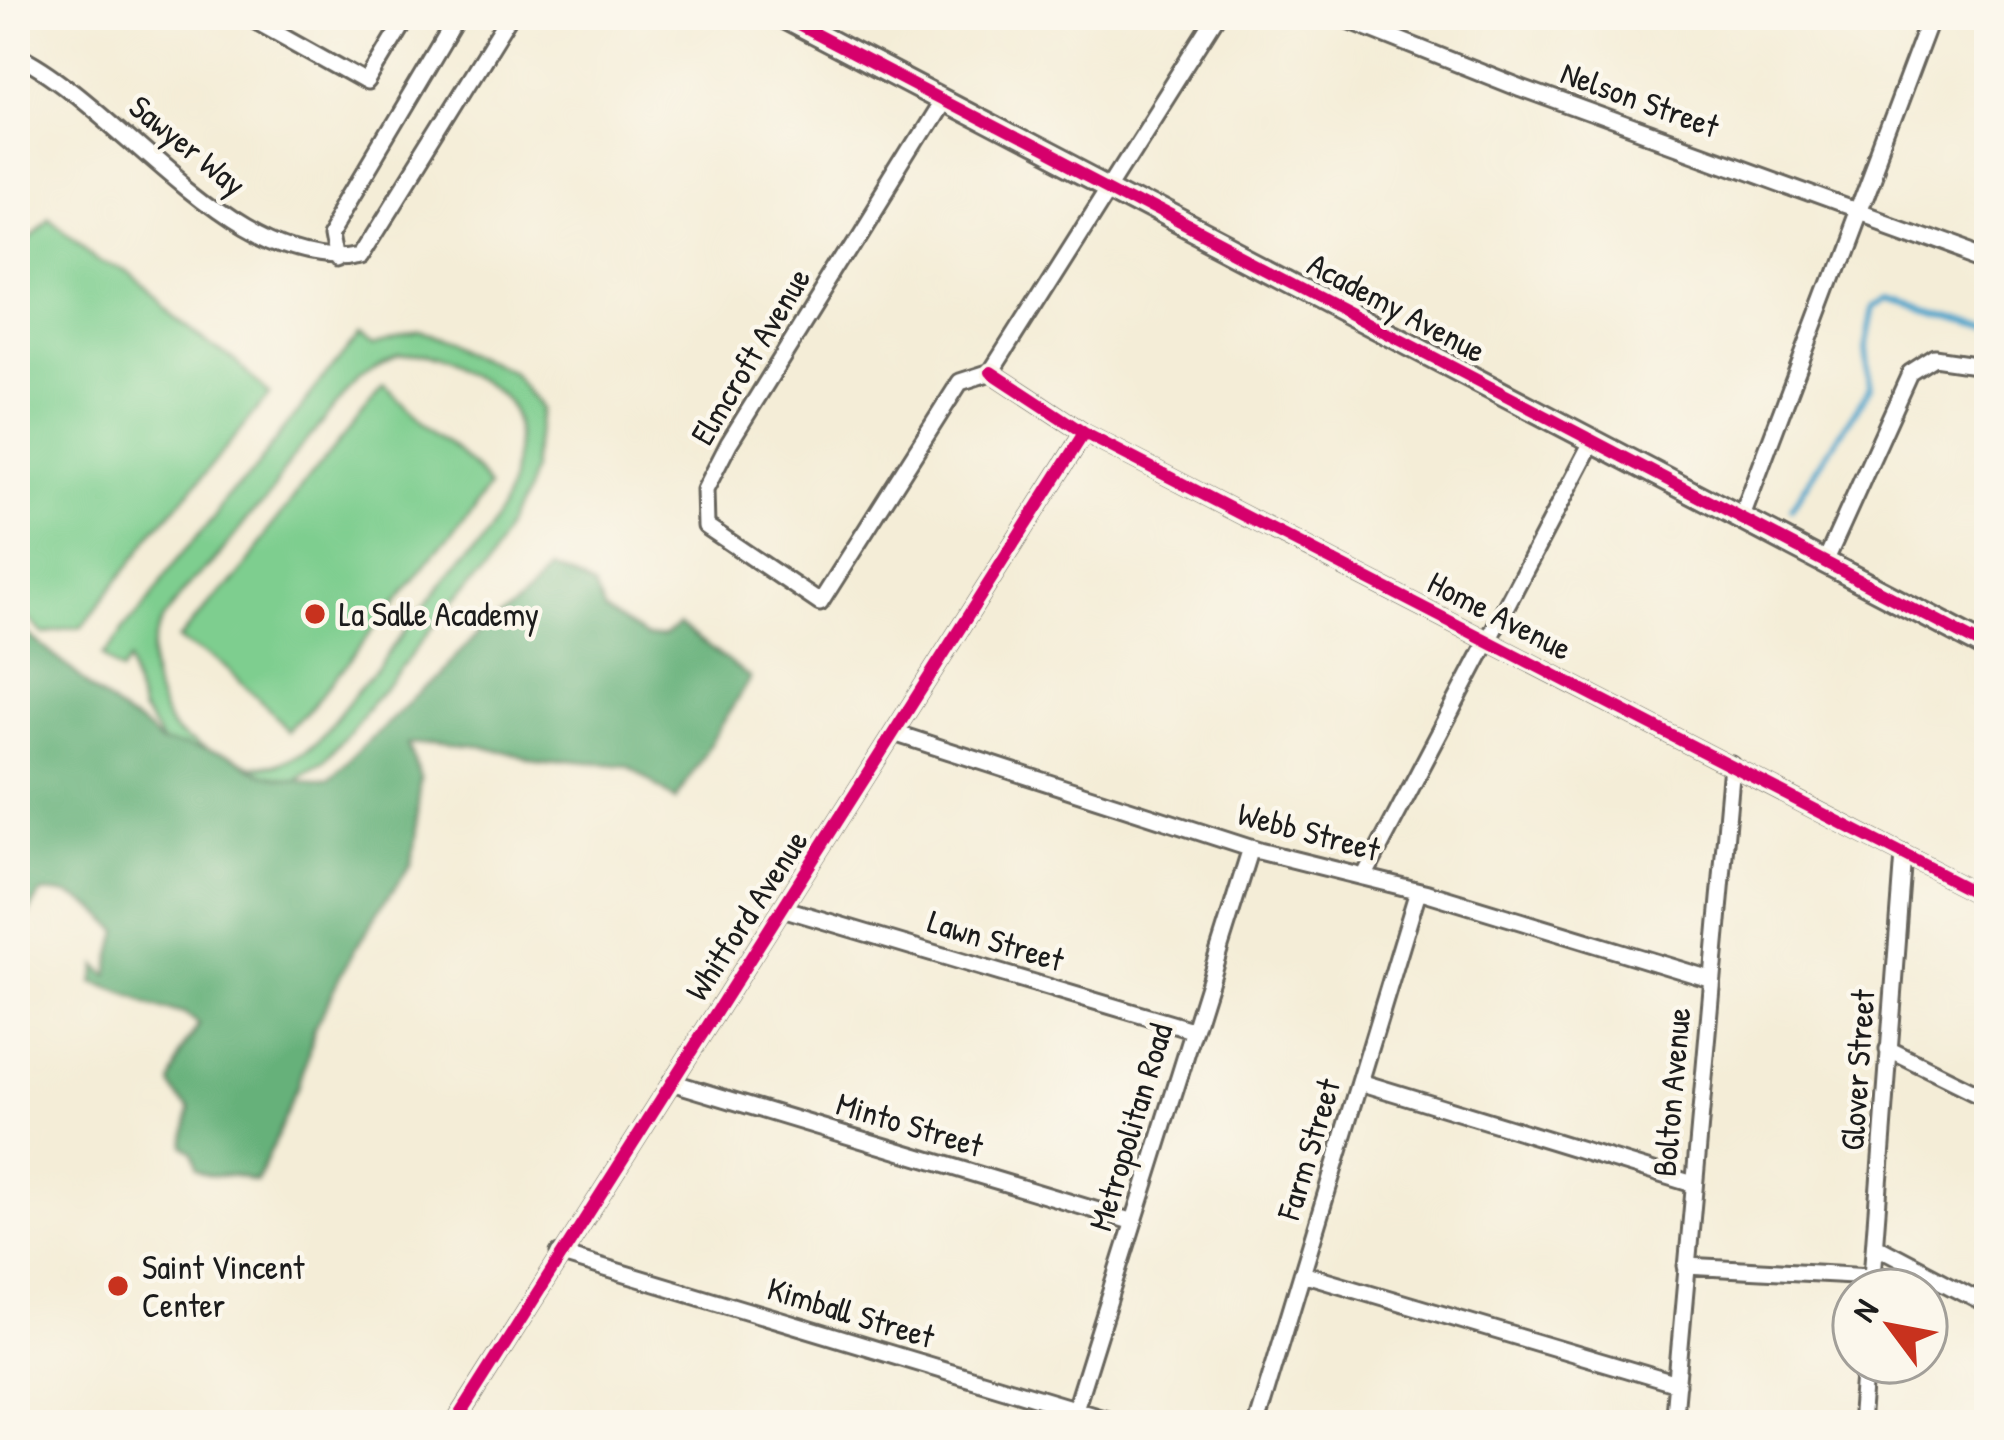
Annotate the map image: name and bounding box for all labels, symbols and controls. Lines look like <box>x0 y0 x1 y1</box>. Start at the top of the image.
street label: Nelson Street <box>1555 50 1726 148</box>
street label: Sawyer Way <box>120 84 255 206</box>
street label: Academy Avenue <box>1300 242 1494 373</box>
street label: Elmcroft Avenue <box>680 259 820 453</box>
street label: Home Avenue <box>1421 560 1579 670</box>
place label: La Salle Academy <box>339 592 539 637</box>
marker: La Salle Academy <box>302 601 328 627</box>
street label: Webb Street <box>1233 791 1385 871</box>
street label: Whitford Avenue <box>674 821 818 1009</box>
street label: Lawn Street <box>923 899 1070 982</box>
street label: Glover Street <box>1829 987 1885 1152</box>
street label: Bolton Avenue <box>1642 1006 1700 1178</box>
street label: Metropolitan Road <box>1078 1018 1183 1236</box>
street label: Farm Street <box>1265 1073 1350 1226</box>
street label: Minto Street <box>831 1081 989 1167</box>
place label: Saint Vincent Center <box>142 1245 305 1327</box>
street label: Kimball Street <box>762 1266 940 1358</box>
north arrow <box>1830 1266 1950 1386</box>
marker: Saint Vincent Center <box>105 1273 131 1299</box>
text: N <box>1841 1291 1888 1329</box>

